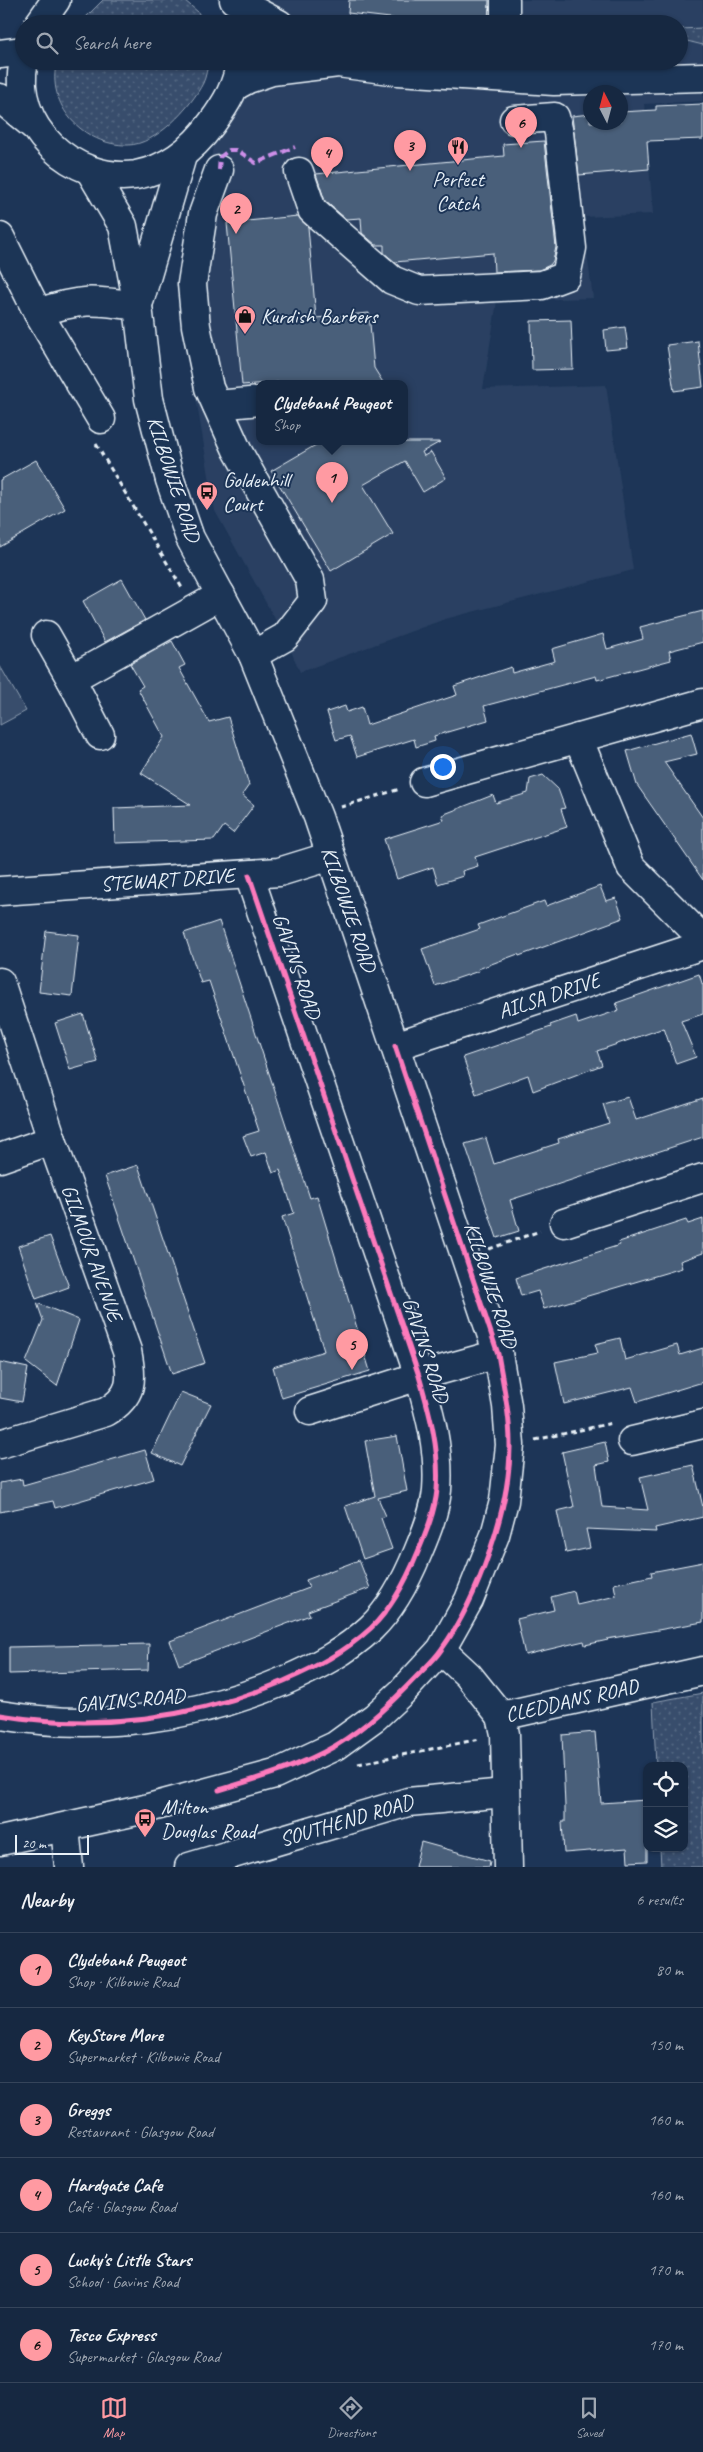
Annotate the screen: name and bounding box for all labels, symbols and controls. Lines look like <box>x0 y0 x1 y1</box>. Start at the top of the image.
search box <box>15 15 688 70</box>
icon: search <box>33 29 61 57</box>
text: Search here <box>73 31 150 55</box>
north arrow <box>583 85 628 130</box>
pin: 6 <box>505 107 537 148</box>
pin: 3 <box>394 130 426 171</box>
restaurant icon: Perfect Catch <box>446 135 470 166</box>
pin: 4 <box>311 137 343 178</box>
place label: Perfect Catch <box>432 166 486 216</box>
pin: 2 <box>220 193 252 234</box>
place label: Kurdish Barbers <box>261 303 379 329</box>
shop icon: Kurdish Barbers <box>233 304 257 335</box>
popup <box>256 380 408 445</box>
text: Clydebank Peugeot <box>273 391 391 415</box>
street label: KILBOWIE ROAD <box>141 413 207 547</box>
text: Shop <box>273 415 300 435</box>
pin: 1 <box>316 462 348 503</box>
place label: Goldenhill Court <box>223 467 293 517</box>
bus stop icon: Goldenhill Court <box>195 480 219 511</box>
your location <box>430 754 456 780</box>
street label: KILBOWIE ROAD <box>315 843 383 977</box>
street label: STEWART DRIVE <box>100 862 238 897</box>
street label: GAVINS ROAD <box>267 910 328 1024</box>
street label: AILSA DRIVE <box>495 966 605 1024</box>
street label: GILMOUR AVENUE <box>56 1181 129 1327</box>
street label: KILBOWIE ROAD <box>458 1219 524 1353</box>
street label: GAVINS ROAD <box>397 1294 456 1408</box>
pin: 5 <box>336 1329 368 1370</box>
street label: CLEDDANS ROAD <box>503 1672 643 1728</box>
street label: GAVINS ROAD <box>75 1682 187 1718</box>
map controls <box>643 1762 688 1852</box>
button: locate <box>643 1762 688 1807</box>
street label: SOUTHEND ROAD <box>277 1788 418 1852</box>
place label: Milton Douglas Road <box>161 1794 259 1844</box>
bus stop icon: Milton Douglas Road <box>133 1807 157 1838</box>
button: layers <box>643 1807 688 1852</box>
scale bar <box>15 1832 89 1855</box>
text: 20 m <box>22 1835 46 1852</box>
text: Nearby <box>20 1887 73 1913</box>
text: 6 results <box>636 1890 683 1910</box>
text: Clydebank Peugeot <box>67 1948 185 1972</box>
text: 1 <box>32 1960 40 1980</box>
text: 80 m <box>656 1960 683 1980</box>
text: Shop · Kilbowie Road <box>67 1972 179 1992</box>
text: KeyStore More <box>67 2023 163 2047</box>
text: 2 <box>32 2035 40 2055</box>
text: 150 m <box>649 2035 683 2055</box>
text: Supermarket · Kilbowie Road <box>67 2047 219 2067</box>
text: Greggs <box>67 2098 110 2122</box>
text: 3 <box>32 2110 40 2130</box>
text: 160 m <box>649 2110 683 2130</box>
text: Restaurant · Glasgow Road <box>67 2122 214 2142</box>
text: Hardgate Cafe <box>67 2173 162 2197</box>
text: 4 <box>32 2185 40 2205</box>
text: 160 m <box>649 2185 683 2205</box>
text: Café · Glasgow Road <box>67 2197 176 2217</box>
text: Lucky's Little Stars <box>67 2248 191 2272</box>
text: 5 <box>33 2260 39 2280</box>
text: 170 m <box>649 2260 683 2280</box>
text: School · Gavins Road <box>67 2272 179 2292</box>
text: Tesco Express <box>67 2323 156 2347</box>
text: 6 <box>32 2335 40 2355</box>
text: 170 m <box>649 2335 683 2355</box>
text: Supermarket · Glasgow Road <box>67 2347 220 2367</box>
tab: Map <box>100 2394 128 2441</box>
tab: Directions <box>327 2394 376 2441</box>
tab: Saved <box>575 2394 603 2441</box>

